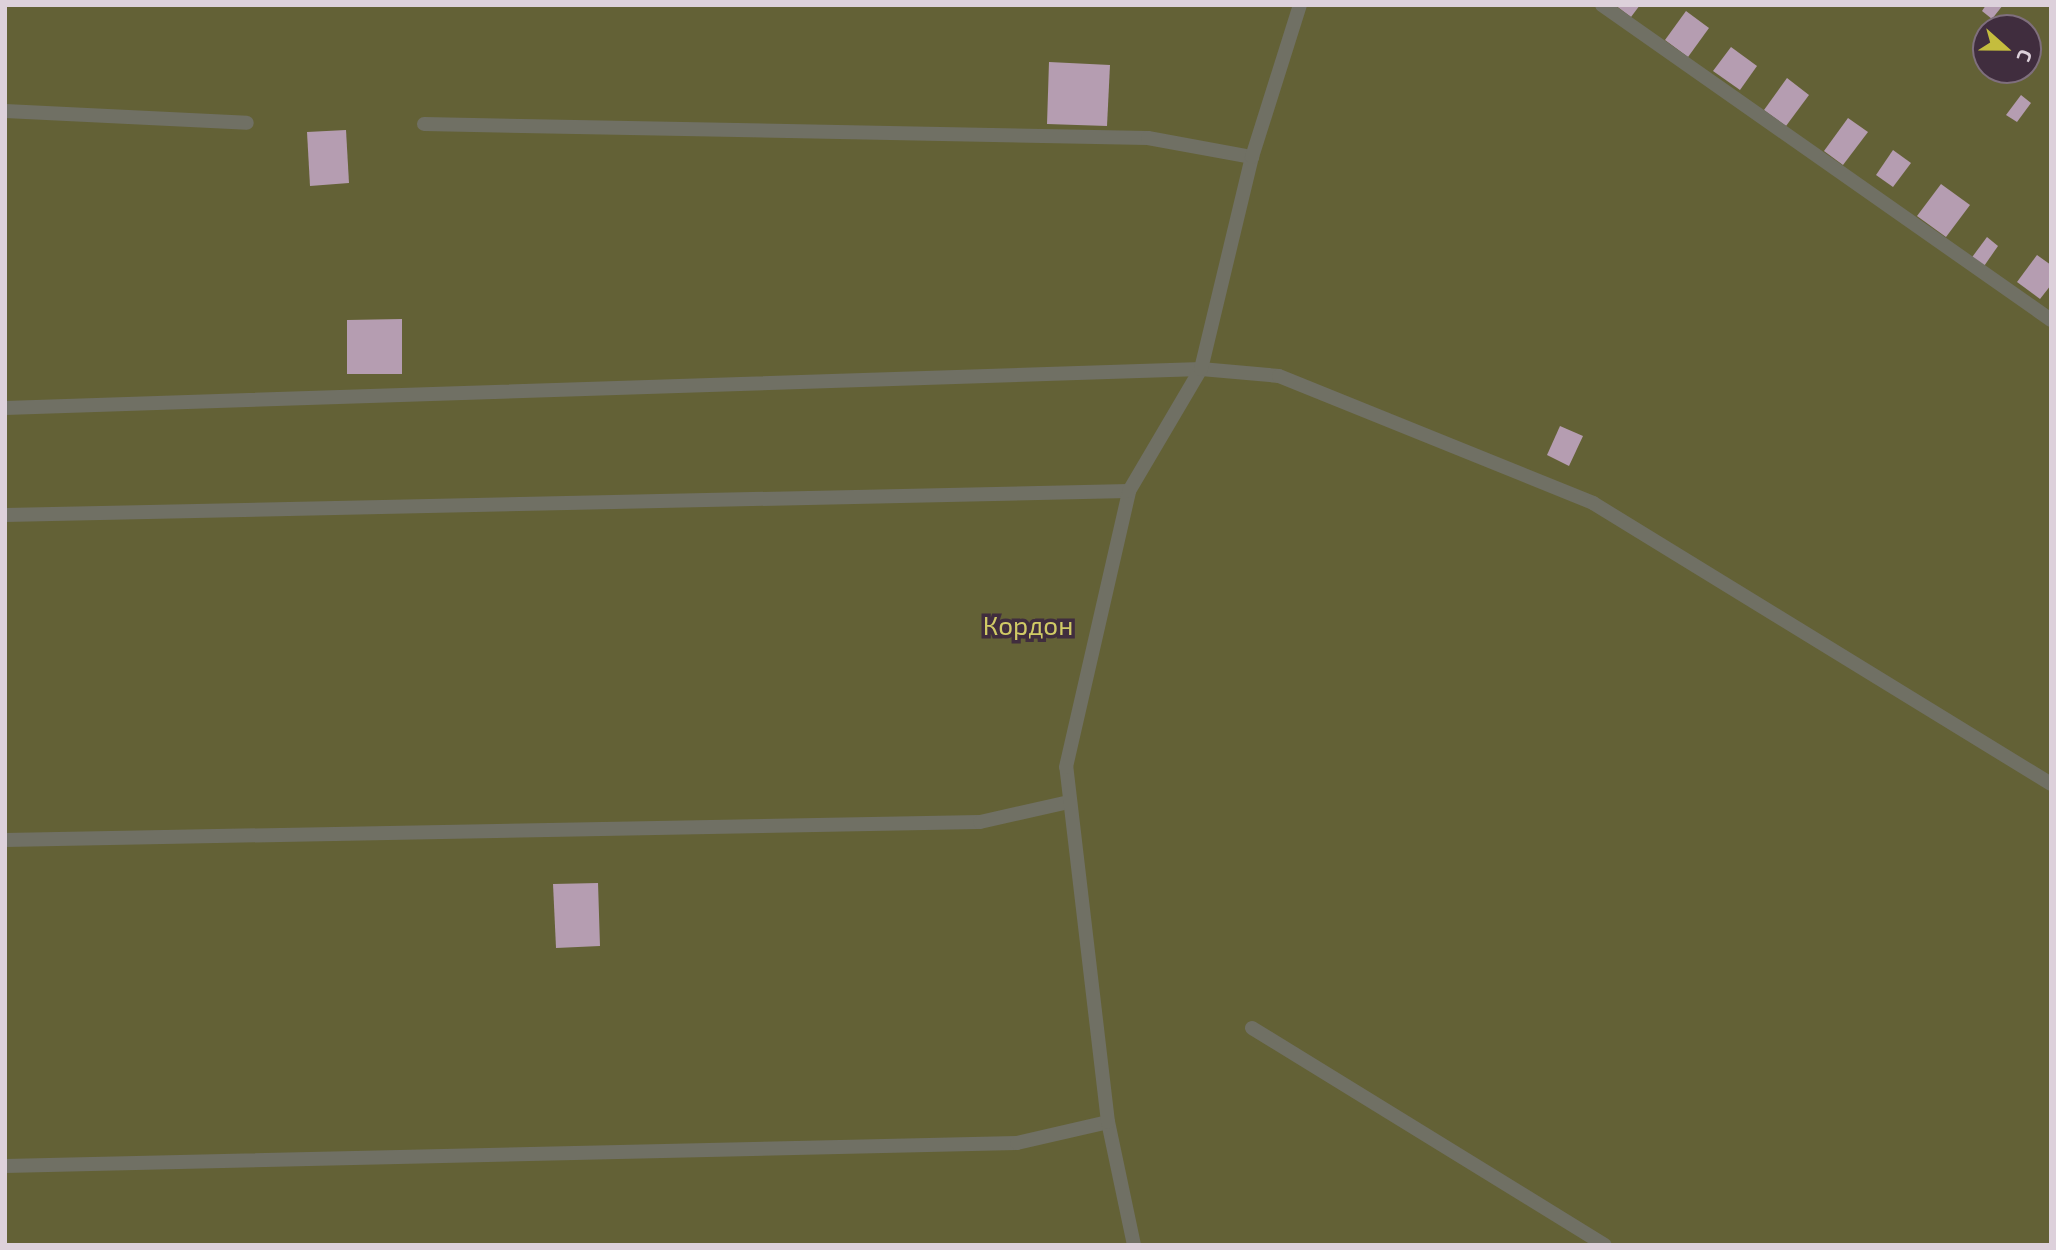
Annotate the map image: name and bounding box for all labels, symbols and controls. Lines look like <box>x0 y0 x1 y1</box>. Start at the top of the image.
north arrow <box>1972 14 2042 84</box>
text: С <box>2012 47 2038 65</box>
park label: Кордон <box>983 609 1073 641</box>

